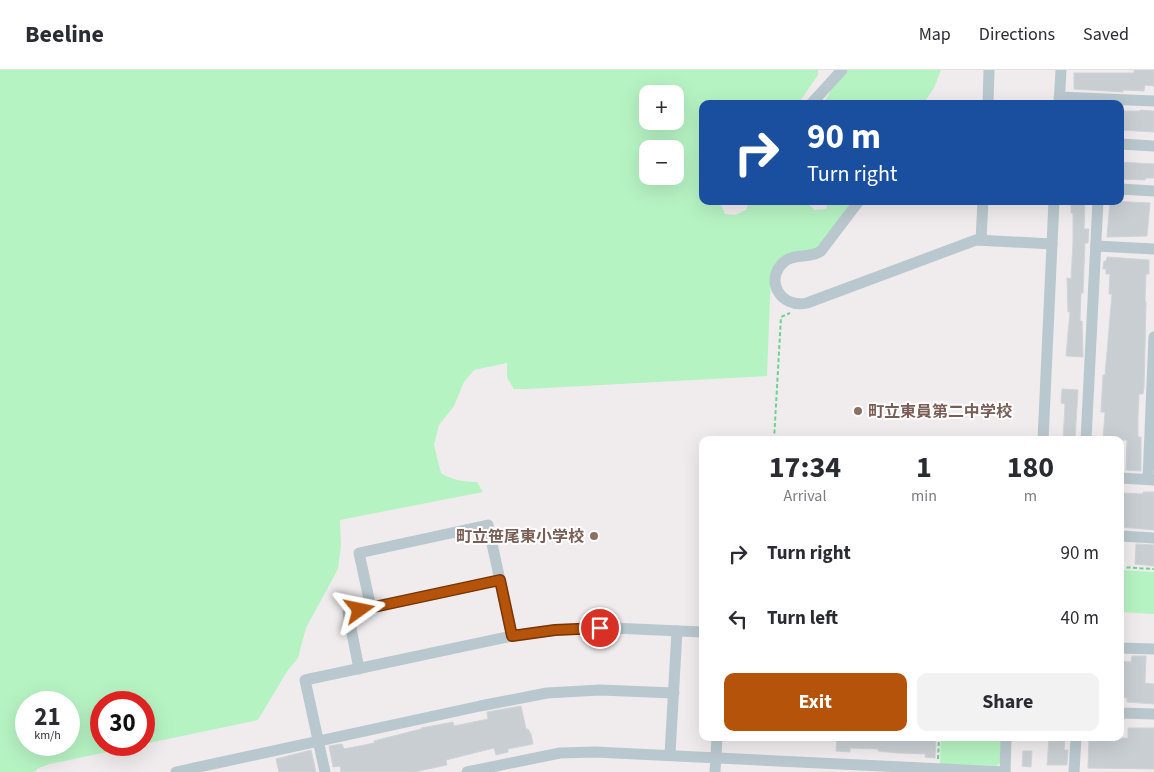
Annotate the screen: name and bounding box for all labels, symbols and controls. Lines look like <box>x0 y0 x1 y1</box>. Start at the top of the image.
text: Beeline <box>25 17 104 52</box>
text: Map <box>919 22 951 47</box>
text: Directions <box>979 22 1055 47</box>
text: Saved <box>1083 22 1129 47</box>
map controls <box>639 85 684 185</box>
button: + <box>639 85 684 130</box>
text: 90 m <box>807 112 881 162</box>
icon: right <box>724 120 789 185</box>
button: − <box>639 140 684 185</box>
text: Turn right <box>807 158 897 190</box>
place label: 町立東員第二中学校 <box>868 401 1012 423</box>
marker: 町立東員第二中学校 <box>852 405 864 417</box>
text: 17:34 <box>769 446 841 489</box>
text: 1 <box>916 446 932 489</box>
text: 180 <box>1007 446 1054 489</box>
text: Arrival <box>783 485 826 507</box>
text: min <box>911 485 937 507</box>
text: m <box>1024 485 1037 507</box>
place label: 町立笹尾東小学校 <box>456 526 584 548</box>
marker: 町立笹尾東小学校 <box>588 530 600 542</box>
icon: right <box>724 540 752 568</box>
text: Turn right <box>767 540 851 567</box>
text: 90 m <box>1061 540 1099 567</box>
position arrow <box>333 583 385 635</box>
icon: left <box>724 605 752 633</box>
text: Turn left <box>767 605 838 632</box>
text: 40 m <box>1061 605 1099 632</box>
pin <box>579 607 621 649</box>
icon: arrive <box>586 614 614 642</box>
button: Exit <box>724 673 907 731</box>
button: Share <box>917 673 1099 731</box>
speed limit sign: 30 <box>90 691 155 756</box>
text: 21 <box>34 699 61 735</box>
text: km/h <box>34 727 61 744</box>

